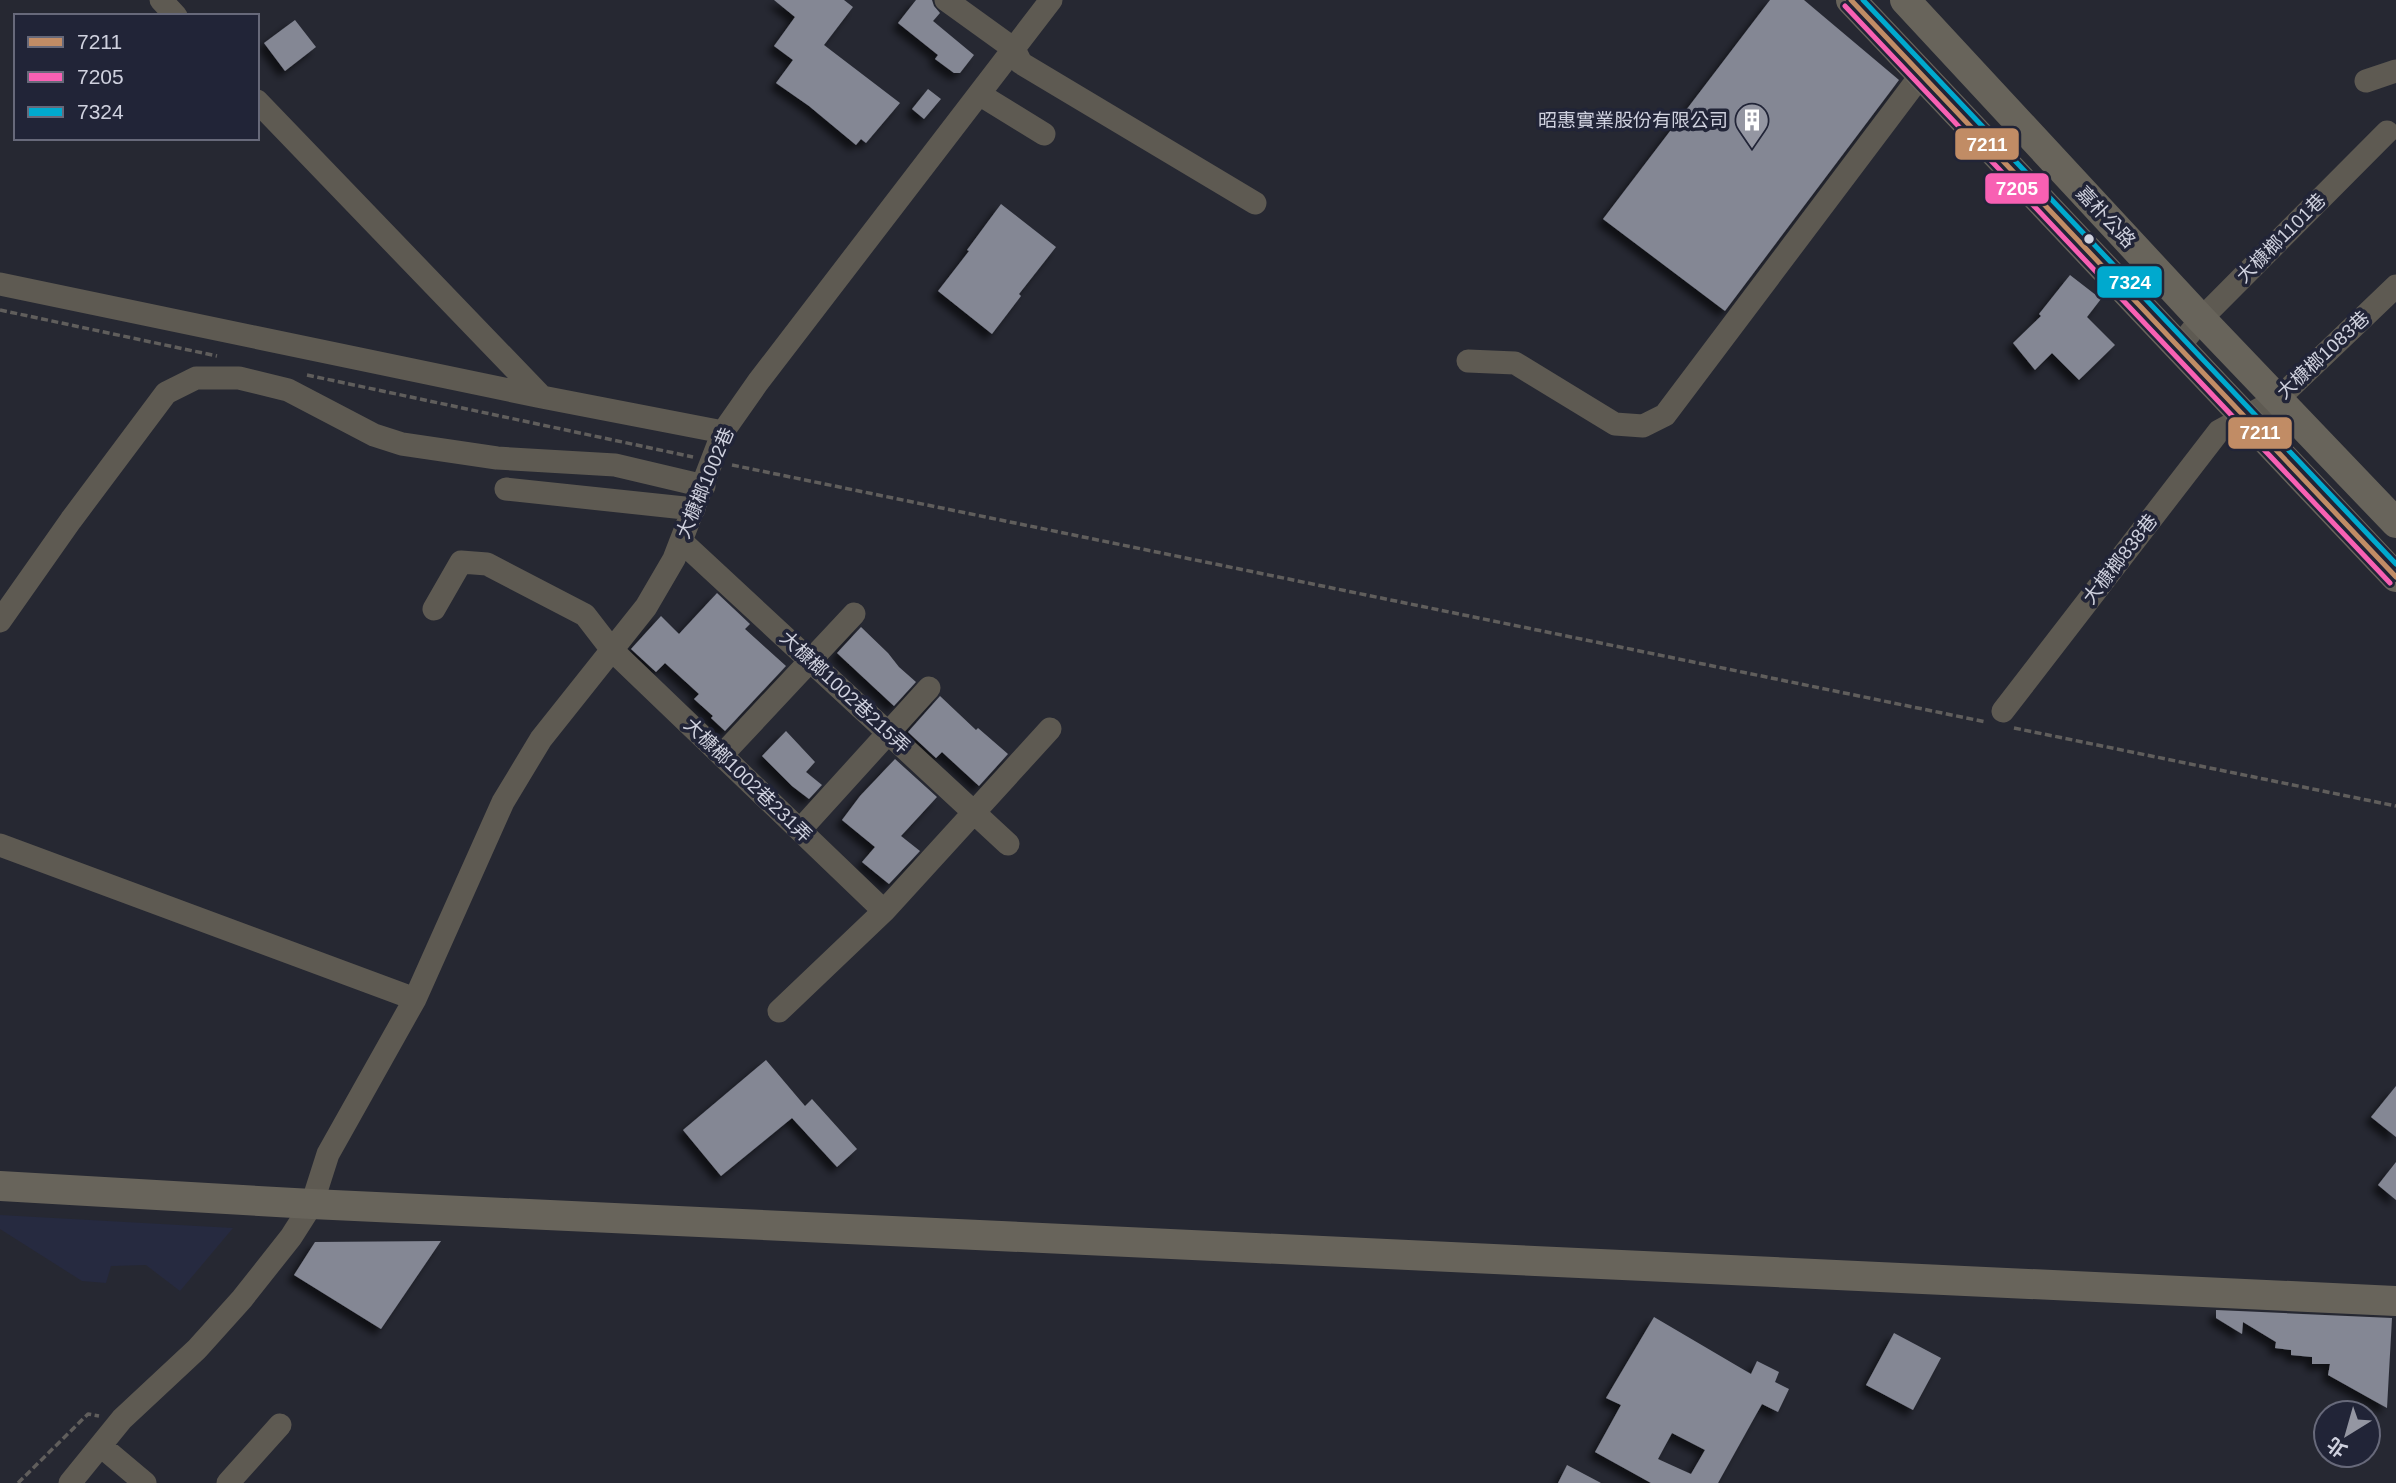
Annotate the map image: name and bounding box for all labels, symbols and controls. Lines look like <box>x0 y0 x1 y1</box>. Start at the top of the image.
legend <box>14 14 259 140</box>
text: 7211 <box>77 30 122 53</box>
text: 7205 <box>77 65 124 88</box>
text: 7324 <box>77 100 124 123</box>
building icon: 昭惠實業股份有限公司 <box>1733 101 1771 150</box>
place label: 昭惠實業股份有限公司 <box>1538 110 1728 131</box>
line badge: 7211 <box>1954 127 2020 161</box>
text: 7211 <box>1966 134 2008 155</box>
line badge: 7205 <box>1984 172 2050 205</box>
text: 7205 <box>1996 178 2039 199</box>
street label: 嘉朴公路 <box>2072 182 2140 252</box>
street label: 大槺榔1101巷 <box>2232 189 2330 287</box>
unlabelled marker <box>2082 232 2096 246</box>
line badge: 7324 <box>2096 265 2163 299</box>
text: 7324 <box>2109 272 2152 293</box>
street label: 大槺榔1083巷 <box>2273 307 2373 403</box>
line badge: 7211 <box>2227 416 2293 450</box>
text: 7211 <box>2239 422 2281 443</box>
street label: 大槺榔1002巷 <box>672 424 738 542</box>
street label: 大槺榔838巷 <box>2079 510 2161 608</box>
street label: 大槺榔1002巷215弄 <box>776 627 914 757</box>
street label: 大槺榔1002巷231弄 <box>680 714 816 846</box>
north arrow <box>2312 1399 2382 1469</box>
text: 北 <box>2323 1433 2351 1461</box>

